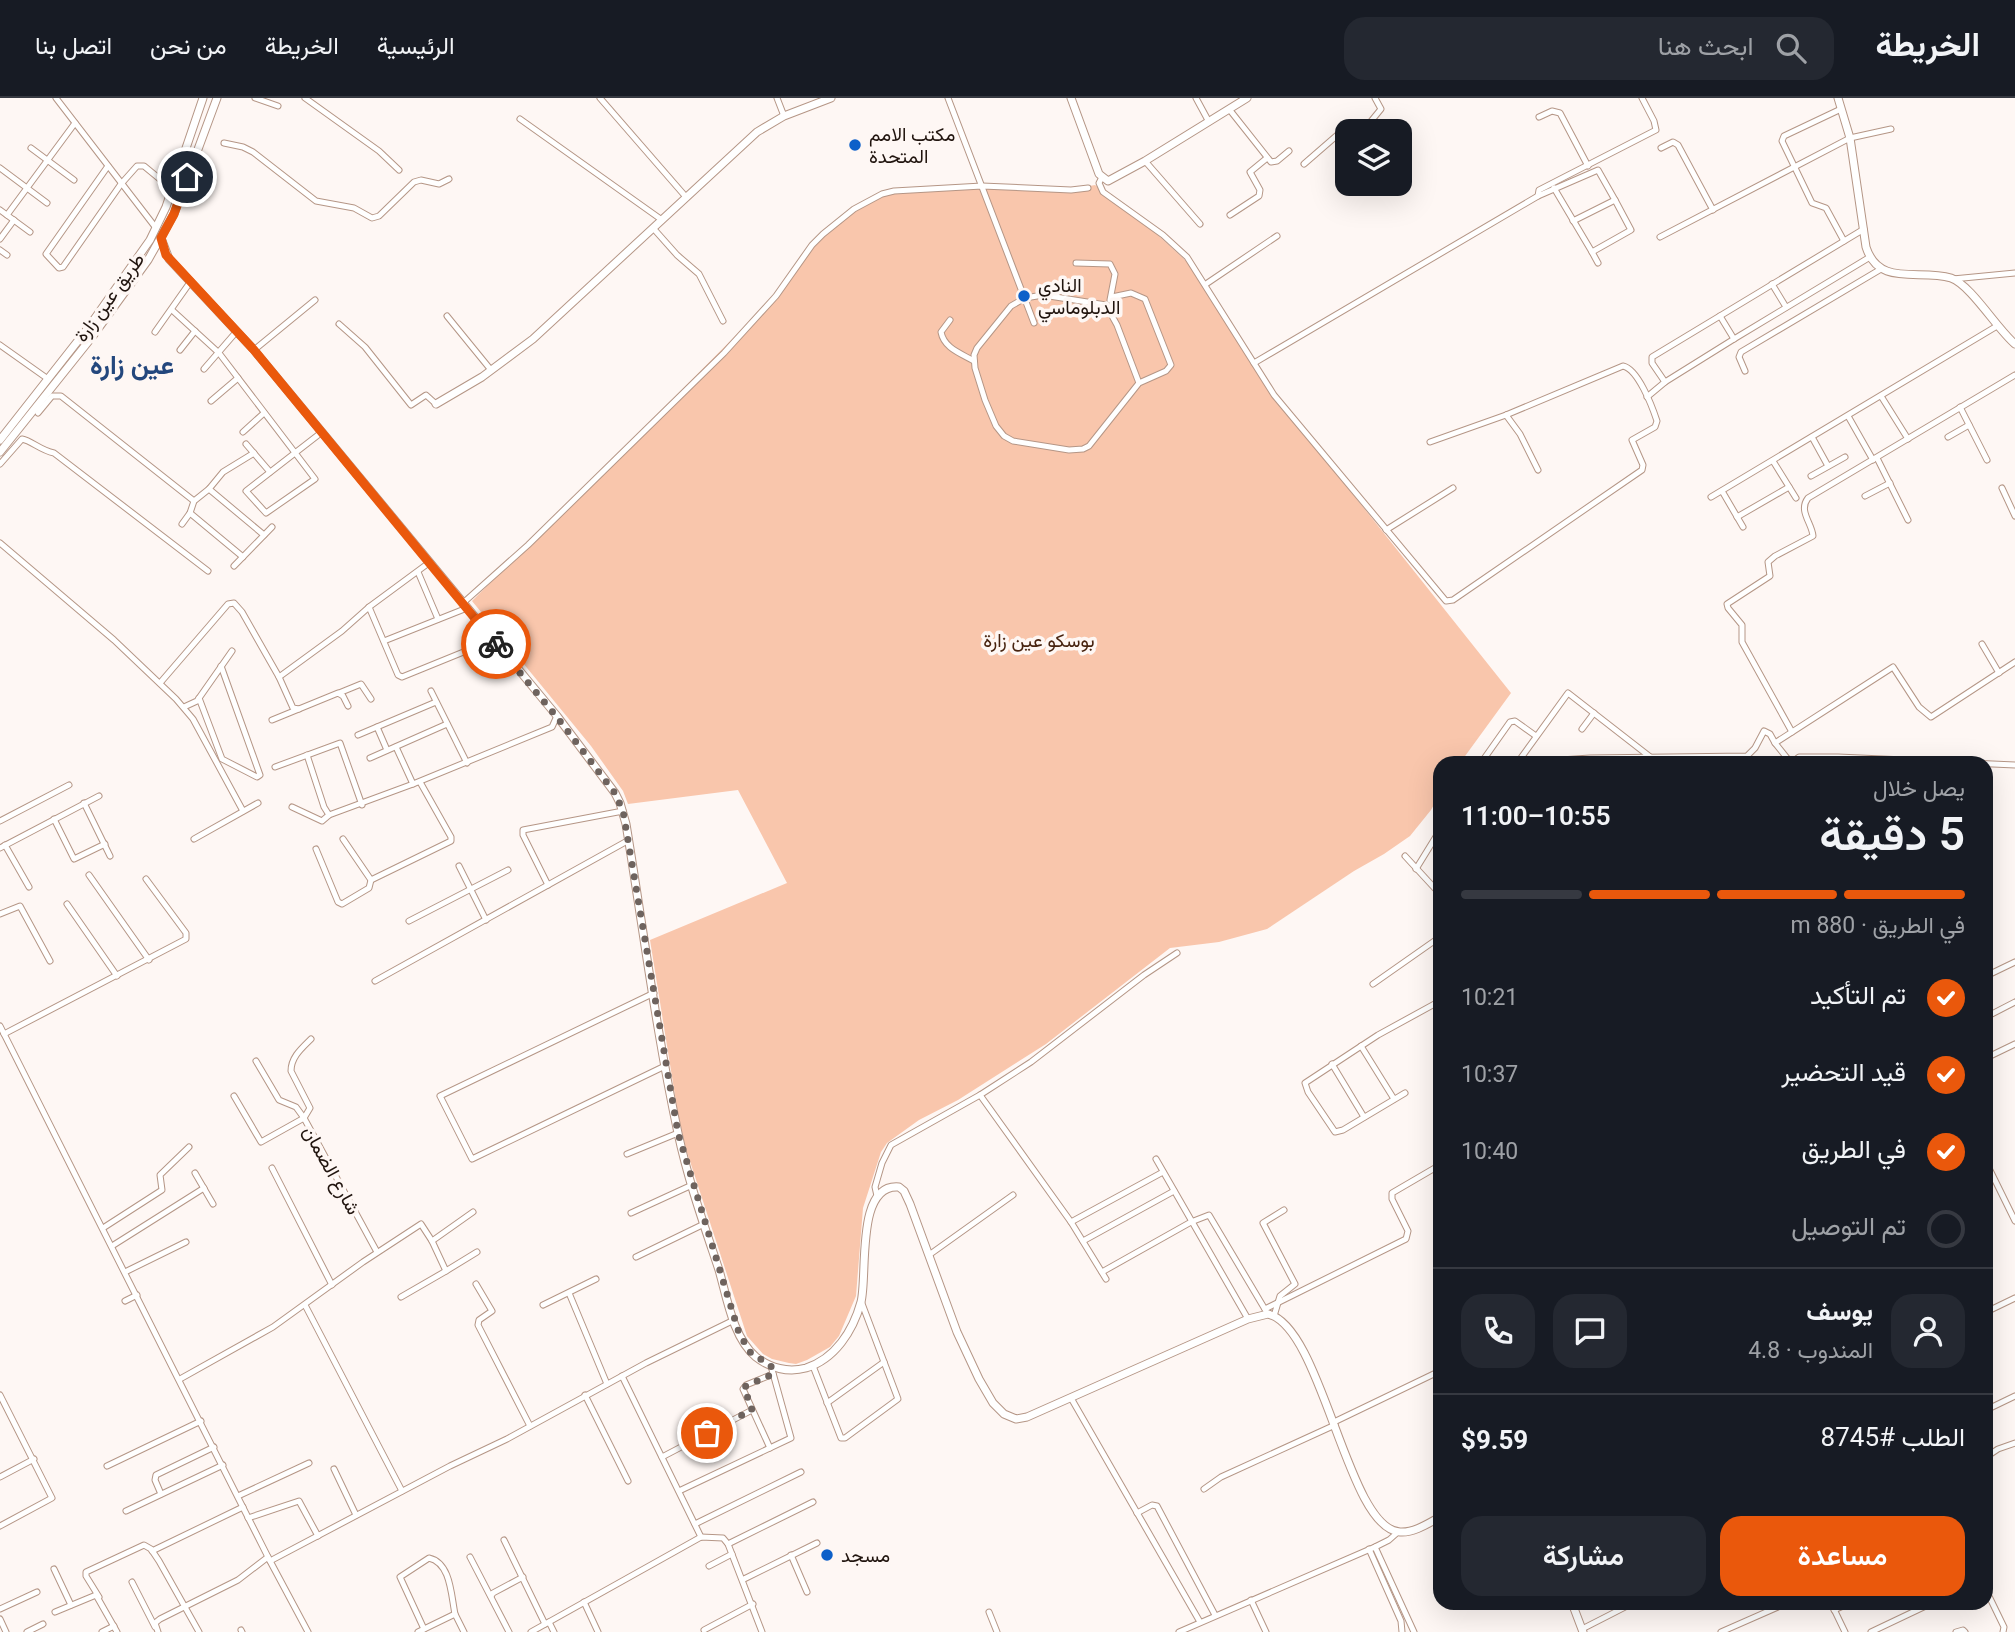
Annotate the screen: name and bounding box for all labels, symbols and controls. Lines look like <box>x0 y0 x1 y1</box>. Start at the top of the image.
search box <box>1344 17 1834 80</box>
text: الخريطة <box>1876 25 1980 64</box>
icon: search <box>1772 29 1810 67</box>
text: ابحث هنا <box>1658 31 1754 61</box>
text: اتصل بنا <box>35 32 112 60</box>
text: من نحن <box>150 32 227 60</box>
text: الخريطة <box>265 32 339 60</box>
text: الرئيسية <box>377 32 454 60</box>
map controls <box>1335 119 1412 196</box>
button: layers <box>1335 119 1412 196</box>
place label: مكتب الامم المتحدة <box>869 123 955 168</box>
marker: مكتب الامم المتحدة <box>847 137 863 153</box>
pin <box>157 147 217 207</box>
icon: home <box>168 158 206 196</box>
street label: طريق عين زارة <box>69 248 149 346</box>
place label: النادي الدبلوماسي <box>1038 274 1121 323</box>
marker: النادي الدبلوماسي <box>1016 288 1032 304</box>
district label: عين زارة <box>90 350 174 381</box>
courier <box>461 609 531 679</box>
icon: bike <box>477 625 515 663</box>
park label: بوسكو عين زارة <box>983 629 1095 652</box>
text: يصل خلال <box>1873 775 1965 802</box>
text: 10:55–11:00 <box>1461 801 1611 831</box>
text: 5 دقيقة <box>1819 807 1965 861</box>
text: في الطريق · 880 m <box>1791 912 1965 939</box>
icon: check <box>1927 979 1965 1017</box>
text: تم التأكيد <box>1810 980 1906 1010</box>
text: 10:21 <box>1461 984 1518 1011</box>
icon: check <box>1927 1056 1965 1094</box>
text: قيد التحضير <box>1781 1057 1906 1087</box>
text: 10:37 <box>1461 1061 1518 1088</box>
street label: شارع الضمان <box>297 1122 365 1219</box>
icon: check <box>1927 1133 1965 1171</box>
text: في الطريق <box>1802 1134 1906 1164</box>
text: 10:40 <box>1461 1138 1518 1165</box>
text: تم التوصيل <box>1791 1211 1906 1241</box>
button: phone <box>1461 1294 1535 1368</box>
button: chat <box>1553 1294 1627 1368</box>
button: person <box>1891 1294 1965 1368</box>
text: يوسف <box>1806 1296 1873 1326</box>
text: المندوب · 4.8 <box>1748 1337 1873 1364</box>
pin <box>677 1403 737 1463</box>
icon: bag <box>688 1414 726 1452</box>
text: الطلب #8745 <box>1821 1422 1965 1452</box>
text: $9.59 <box>1461 1425 1528 1455</box>
button: مشاركة <box>1461 1516 1706 1596</box>
button: مساعدة <box>1720 1516 1965 1596</box>
place label: مسجد <box>841 1544 890 1567</box>
marker: مسجد <box>819 1547 835 1563</box>

